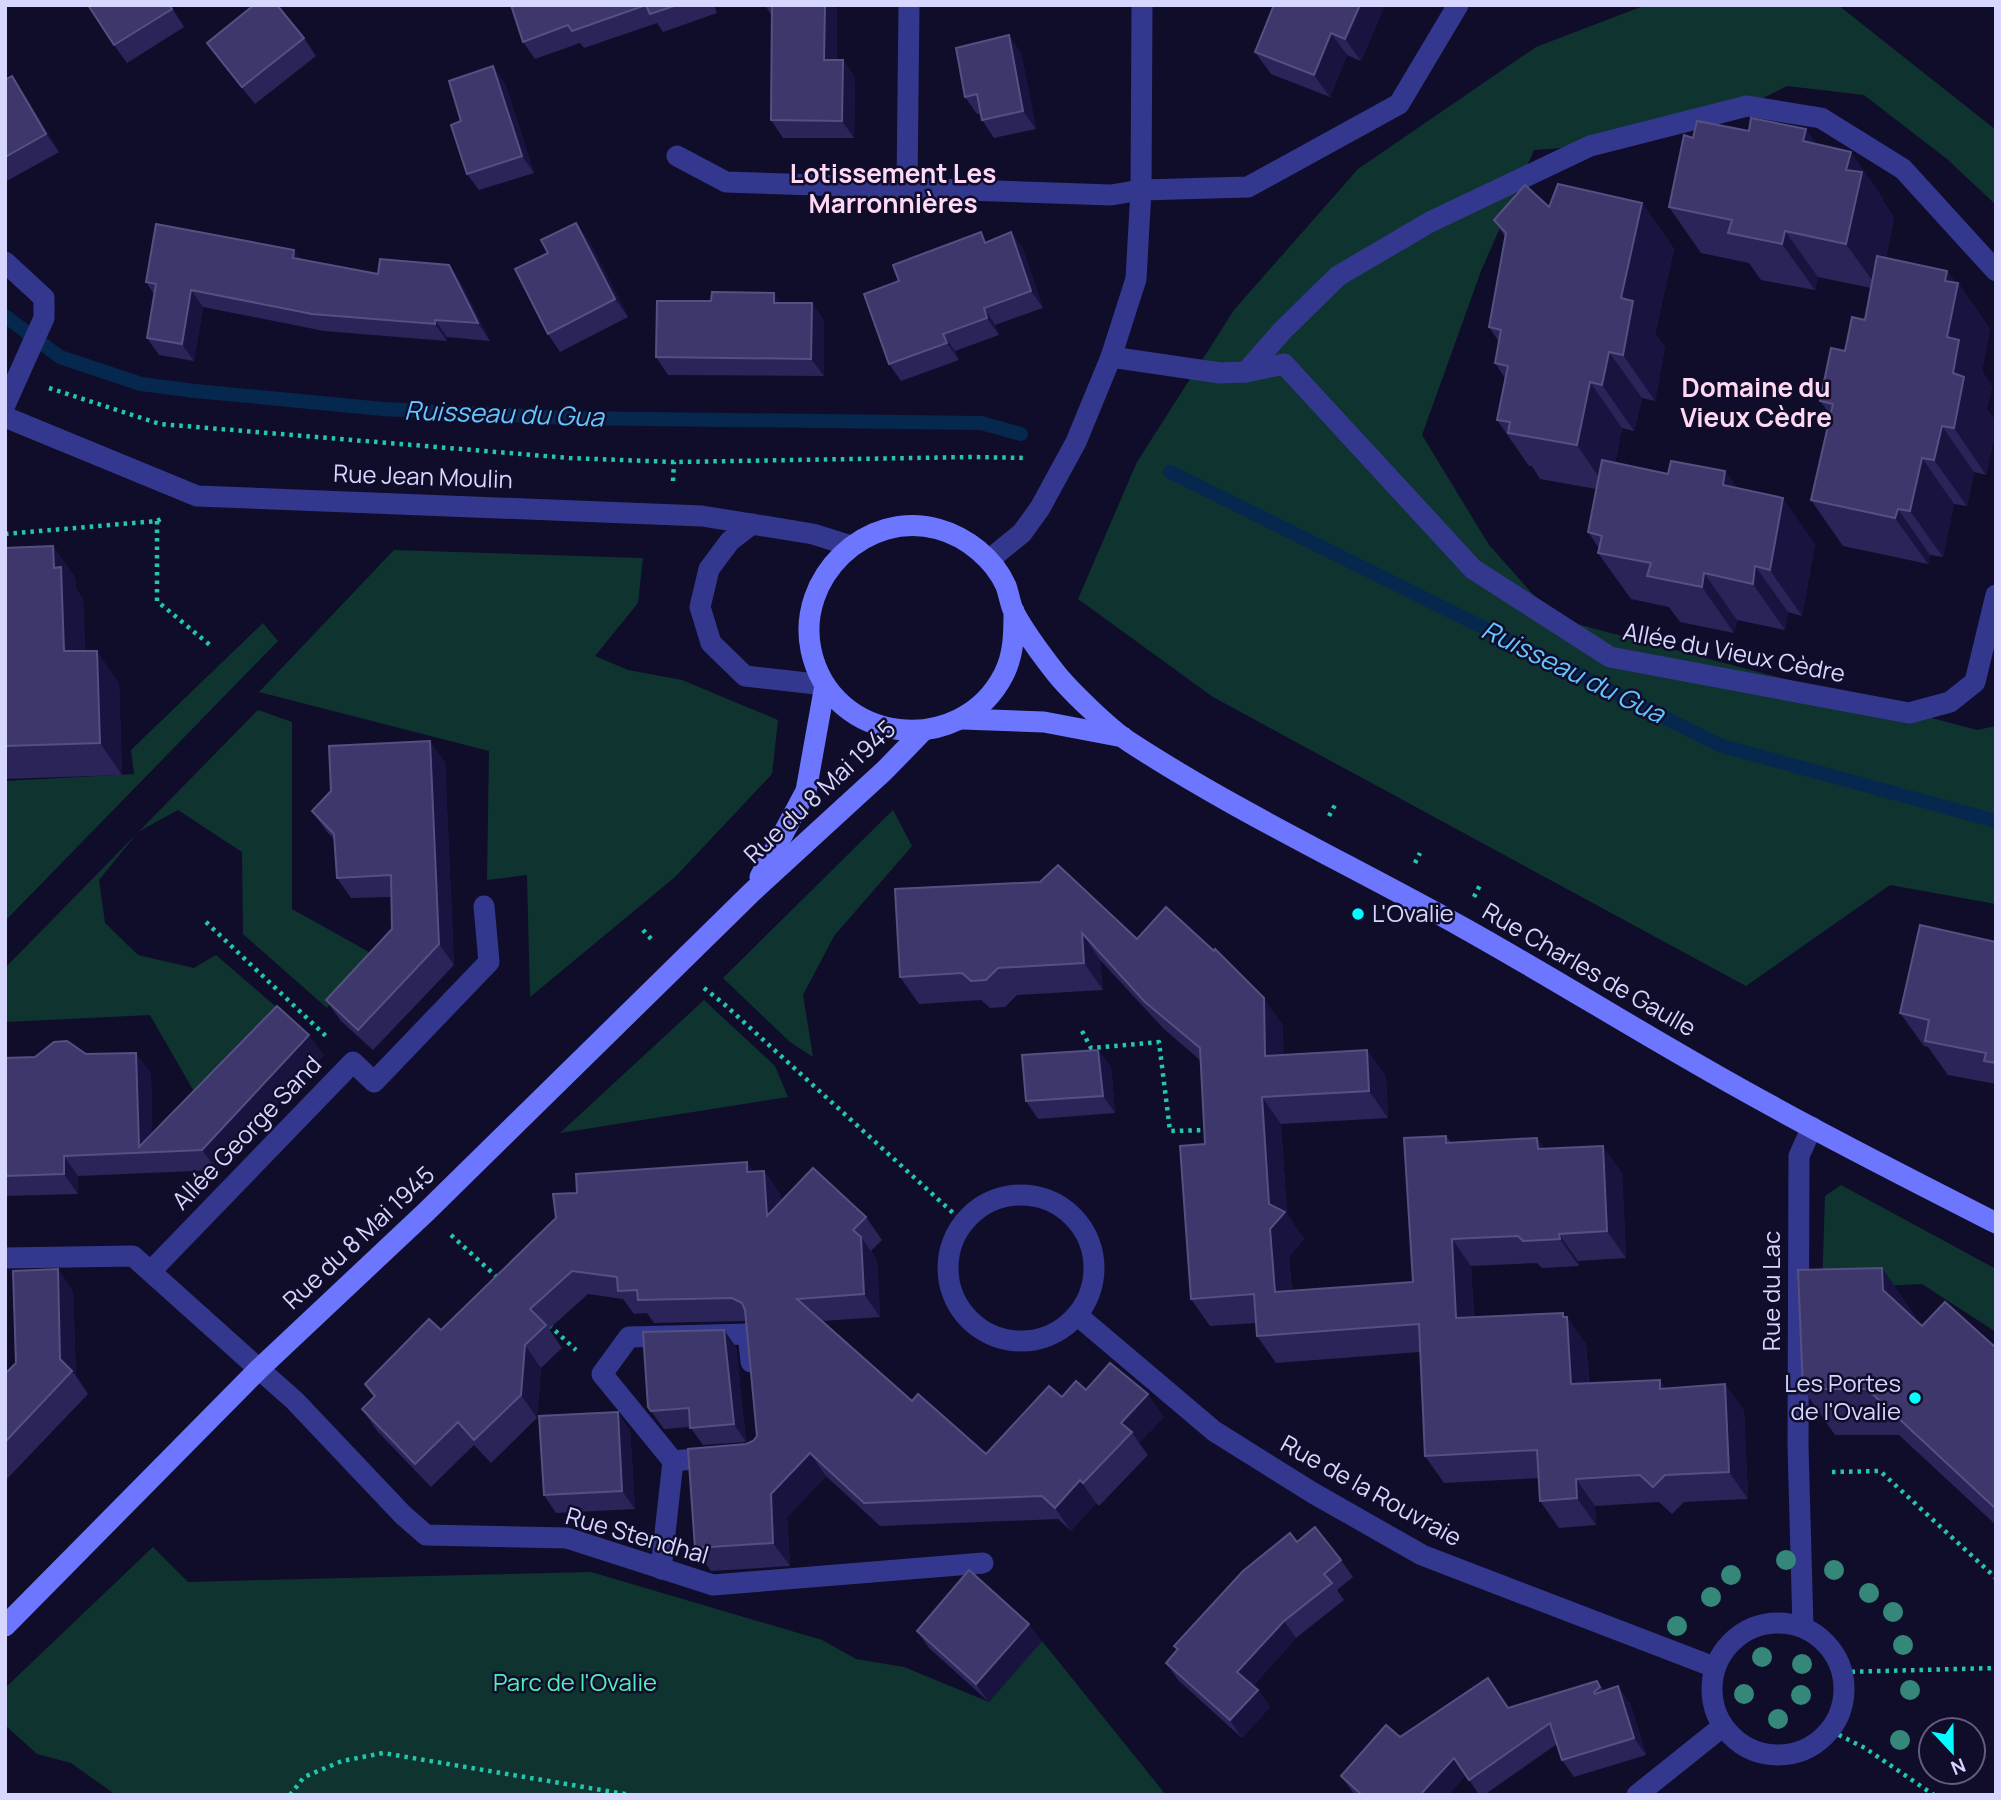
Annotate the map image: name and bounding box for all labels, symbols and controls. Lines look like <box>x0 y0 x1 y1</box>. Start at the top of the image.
district label: Lotissement Les Marronnières <box>790 155 996 221</box>
district label: Domaine du Vieux Cèdre <box>1680 369 1832 435</box>
water label: Ruisseau du Gua <box>404 392 606 435</box>
street label: Rue Jean Moulin <box>333 456 513 495</box>
water label: Ruisseau du Gua <box>1476 611 1672 732</box>
street label: Allée du Vieux Cèdre <box>1620 614 1848 689</box>
street label: Rue du 8 Mai 1945 <box>736 712 902 870</box>
street label: Rue Charles de Gaulle <box>1477 894 1703 1043</box>
place label: L'Ovalie <box>1372 896 1454 929</box>
marker: L'Ovalie <box>1350 906 1366 922</box>
street label: Allée George Sand <box>164 1048 328 1216</box>
street label: Rue du 8 Mai 1945 <box>275 1158 441 1316</box>
street label: Rue du Lac <box>1754 1231 1787 1351</box>
place label: Les Portes de l'Ovalie <box>1784 1366 1901 1427</box>
marker: Les Portes de l'Ovalie <box>1907 1390 1923 1406</box>
street label: Rue de la Rouvraie <box>1275 1426 1468 1553</box>
street label: Rue Stendhal <box>562 1498 713 1571</box>
park label: Parc de l'Ovalie <box>493 1665 657 1698</box>
north arrow <box>1917 1716 1987 1786</box>
text: N <box>1947 1752 1970 1781</box>

